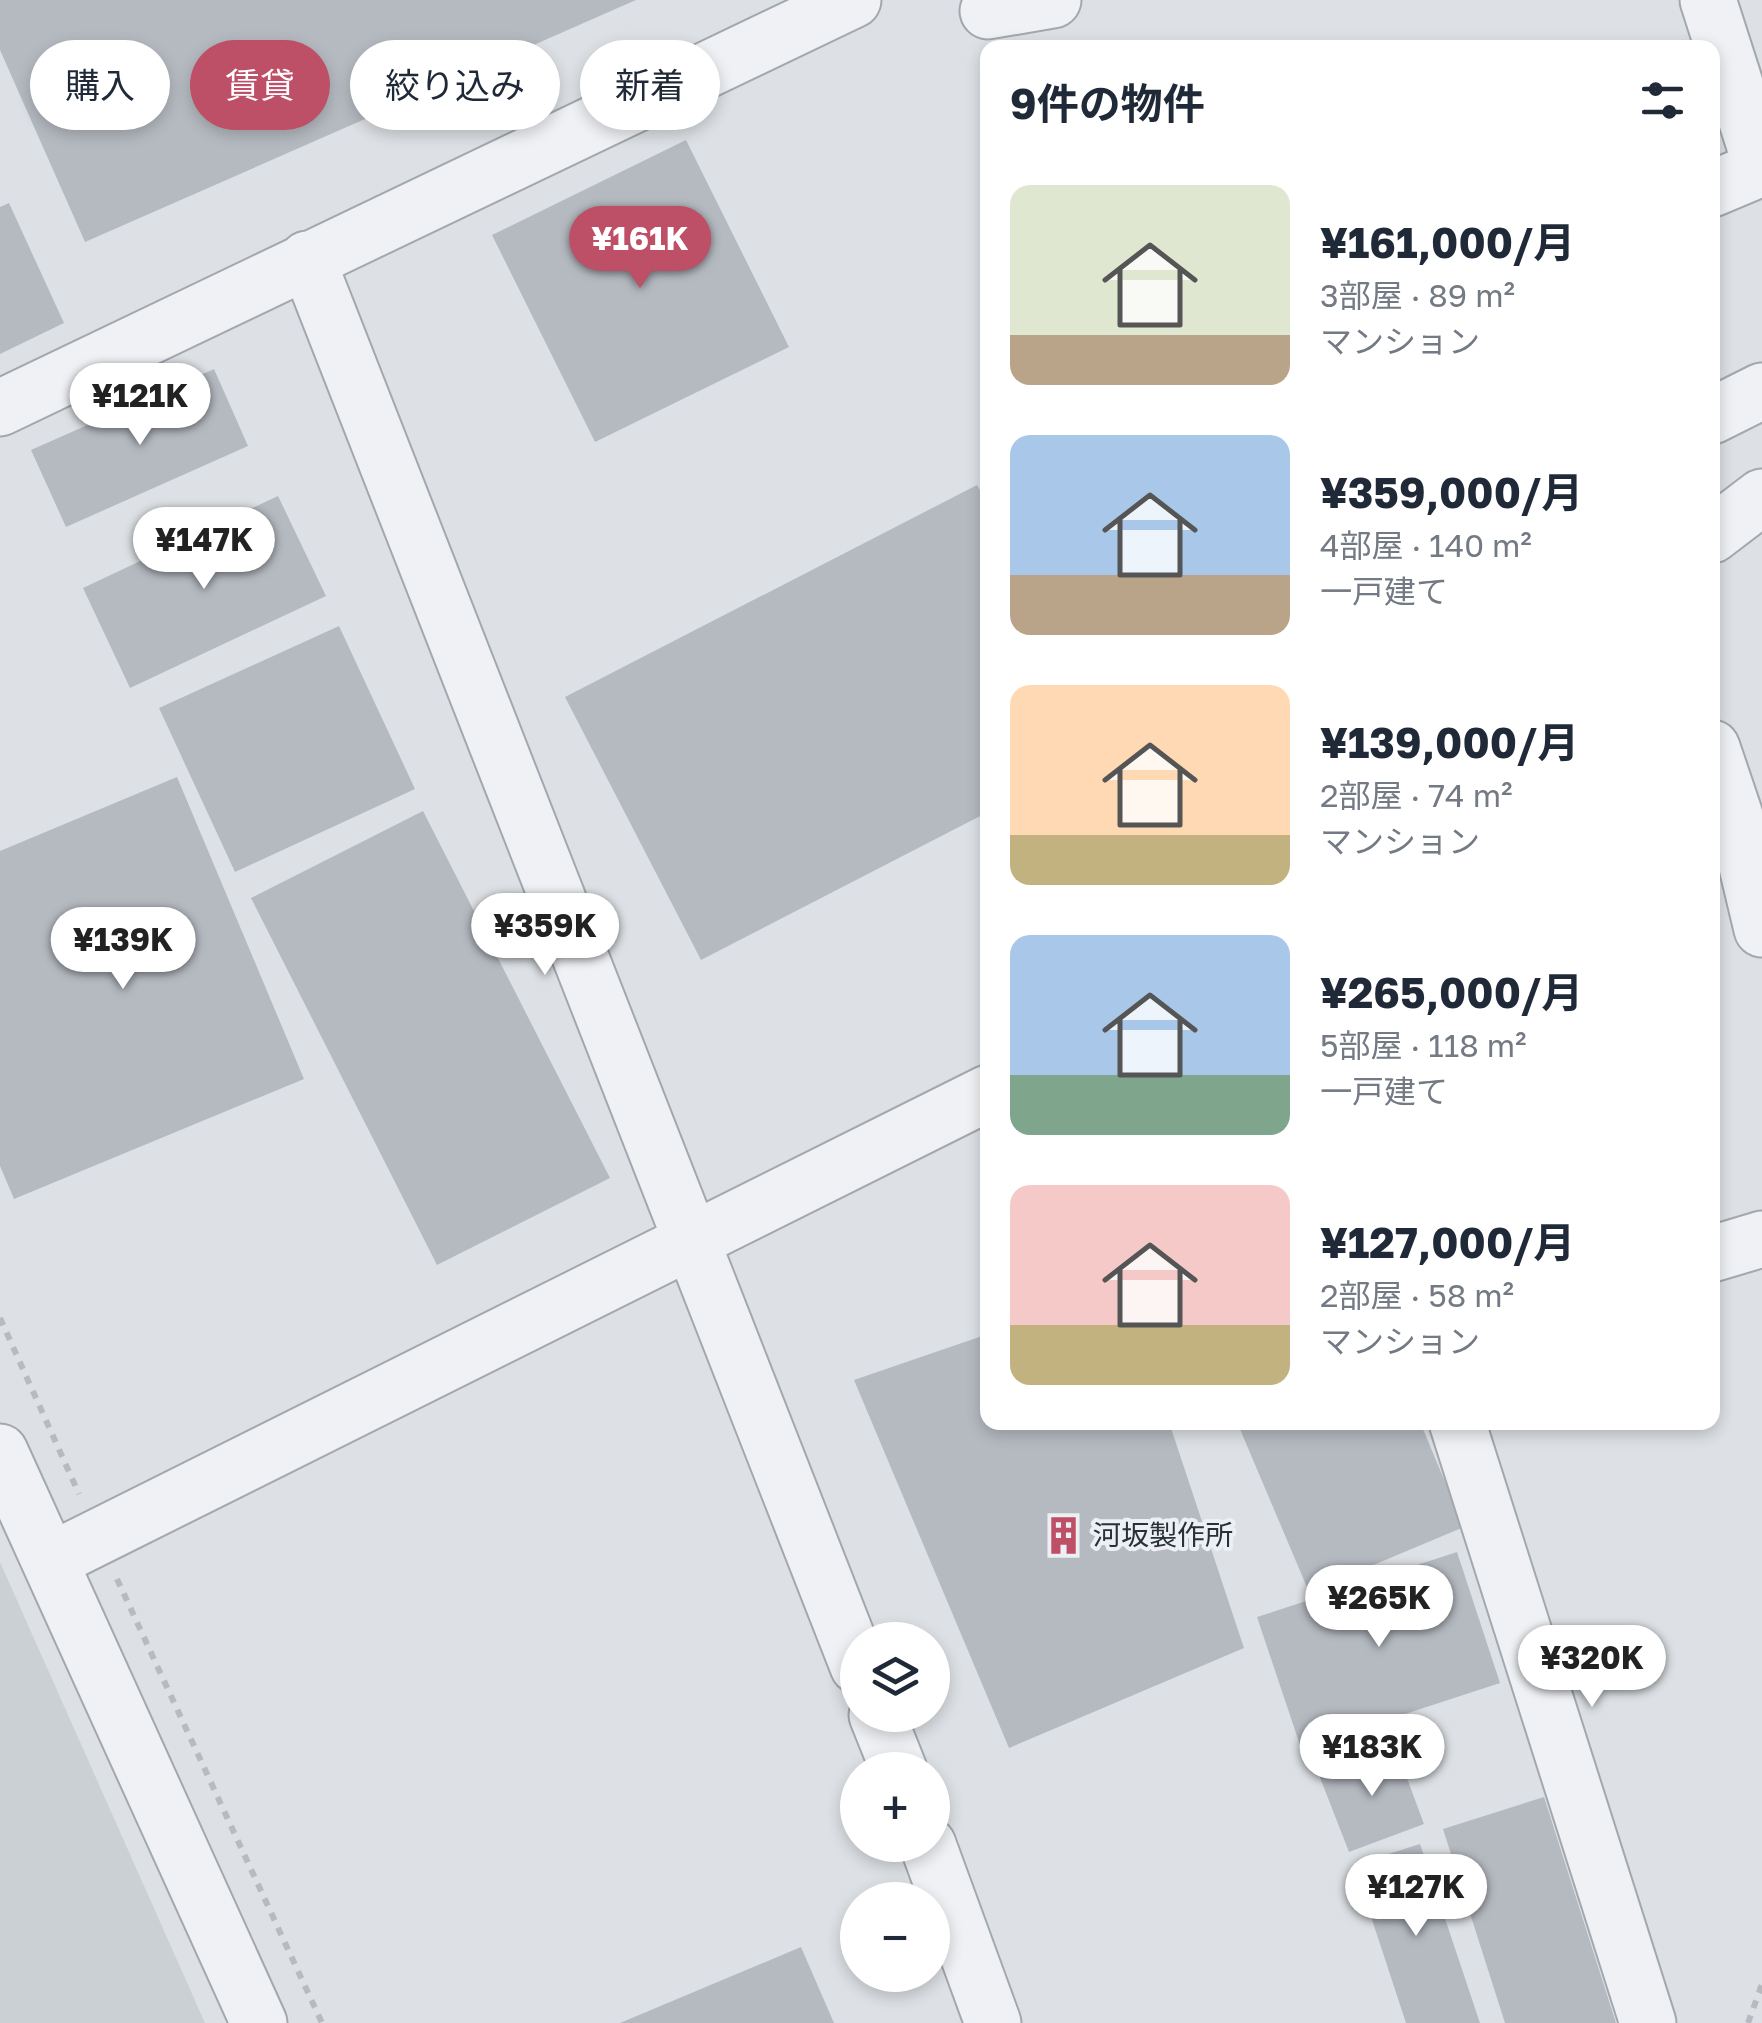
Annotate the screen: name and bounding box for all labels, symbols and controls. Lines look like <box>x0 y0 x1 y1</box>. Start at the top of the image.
chip: 購入 <box>30 40 170 130</box>
chip: 賃貸 <box>190 40 330 130</box>
chip: 絞り込み <box>350 40 560 130</box>
chip: 新着 <box>580 40 720 130</box>
icon: filters <box>1635 73 1690 128</box>
text: 9件の物件 <box>1010 78 1205 128</box>
pin: ¥161K <box>570 206 710 291</box>
text: ¥161,000/月 <box>1320 217 1575 267</box>
text: ¥161K <box>591 219 689 257</box>
icon: home <box>1090 225 1210 345</box>
text: 3部屋 · 89 m² <box>1320 276 1515 314</box>
text: マンション <box>1320 322 1480 360</box>
pin: ¥121K <box>70 363 210 448</box>
text: ¥121K <box>92 376 188 414</box>
text: ¥359,000/月 <box>1320 467 1583 517</box>
icon: home <box>1090 475 1210 595</box>
pin: ¥147K <box>134 507 274 592</box>
text: ¥147K <box>155 520 253 558</box>
text: 4部屋 · 140 m² <box>1320 526 1532 564</box>
text: 一戸建て <box>1320 572 1448 610</box>
text: ¥139,000/月 <box>1320 717 1579 767</box>
icon: home <box>1090 725 1210 845</box>
text: 2部屋 · 74 m² <box>1320 776 1512 814</box>
text: マンション <box>1320 822 1480 860</box>
pin: ¥359K <box>475 893 615 978</box>
text: ¥359K <box>493 906 597 944</box>
pin: ¥139K <box>53 907 193 992</box>
text: ¥139K <box>73 920 173 958</box>
text: ¥265,000/月 <box>1320 967 1583 1017</box>
icon: home <box>1090 975 1210 1095</box>
text: 5部屋 · 118 m² <box>1320 1026 1527 1064</box>
text: 一戸建て <box>1320 1072 1448 1110</box>
text: ¥127,000/月 <box>1320 1217 1575 1267</box>
icon: home <box>1090 1225 1210 1345</box>
text: 2部屋 · 58 m² <box>1320 1276 1514 1314</box>
text: マンション <box>1320 1322 1480 1360</box>
building icon: 河坂製作所 <box>1042 1514 1084 1556</box>
place label: 河坂製作所 <box>1093 1518 1233 1551</box>
pin: ¥265K <box>1309 1565 1449 1650</box>
text: ¥265K <box>1327 1578 1431 1616</box>
map controls <box>840 1622 950 1992</box>
button: layers <box>840 1622 950 1732</box>
pin: ¥320K <box>1522 1625 1662 1710</box>
text: ¥320K <box>1540 1638 1644 1676</box>
pin: ¥183K <box>1302 1714 1442 1799</box>
text: ¥183K <box>1322 1727 1422 1765</box>
button: + <box>840 1752 950 1862</box>
pin: ¥127K <box>1346 1854 1486 1939</box>
text: ¥127K <box>1367 1867 1465 1905</box>
button: − <box>840 1882 950 1992</box>

